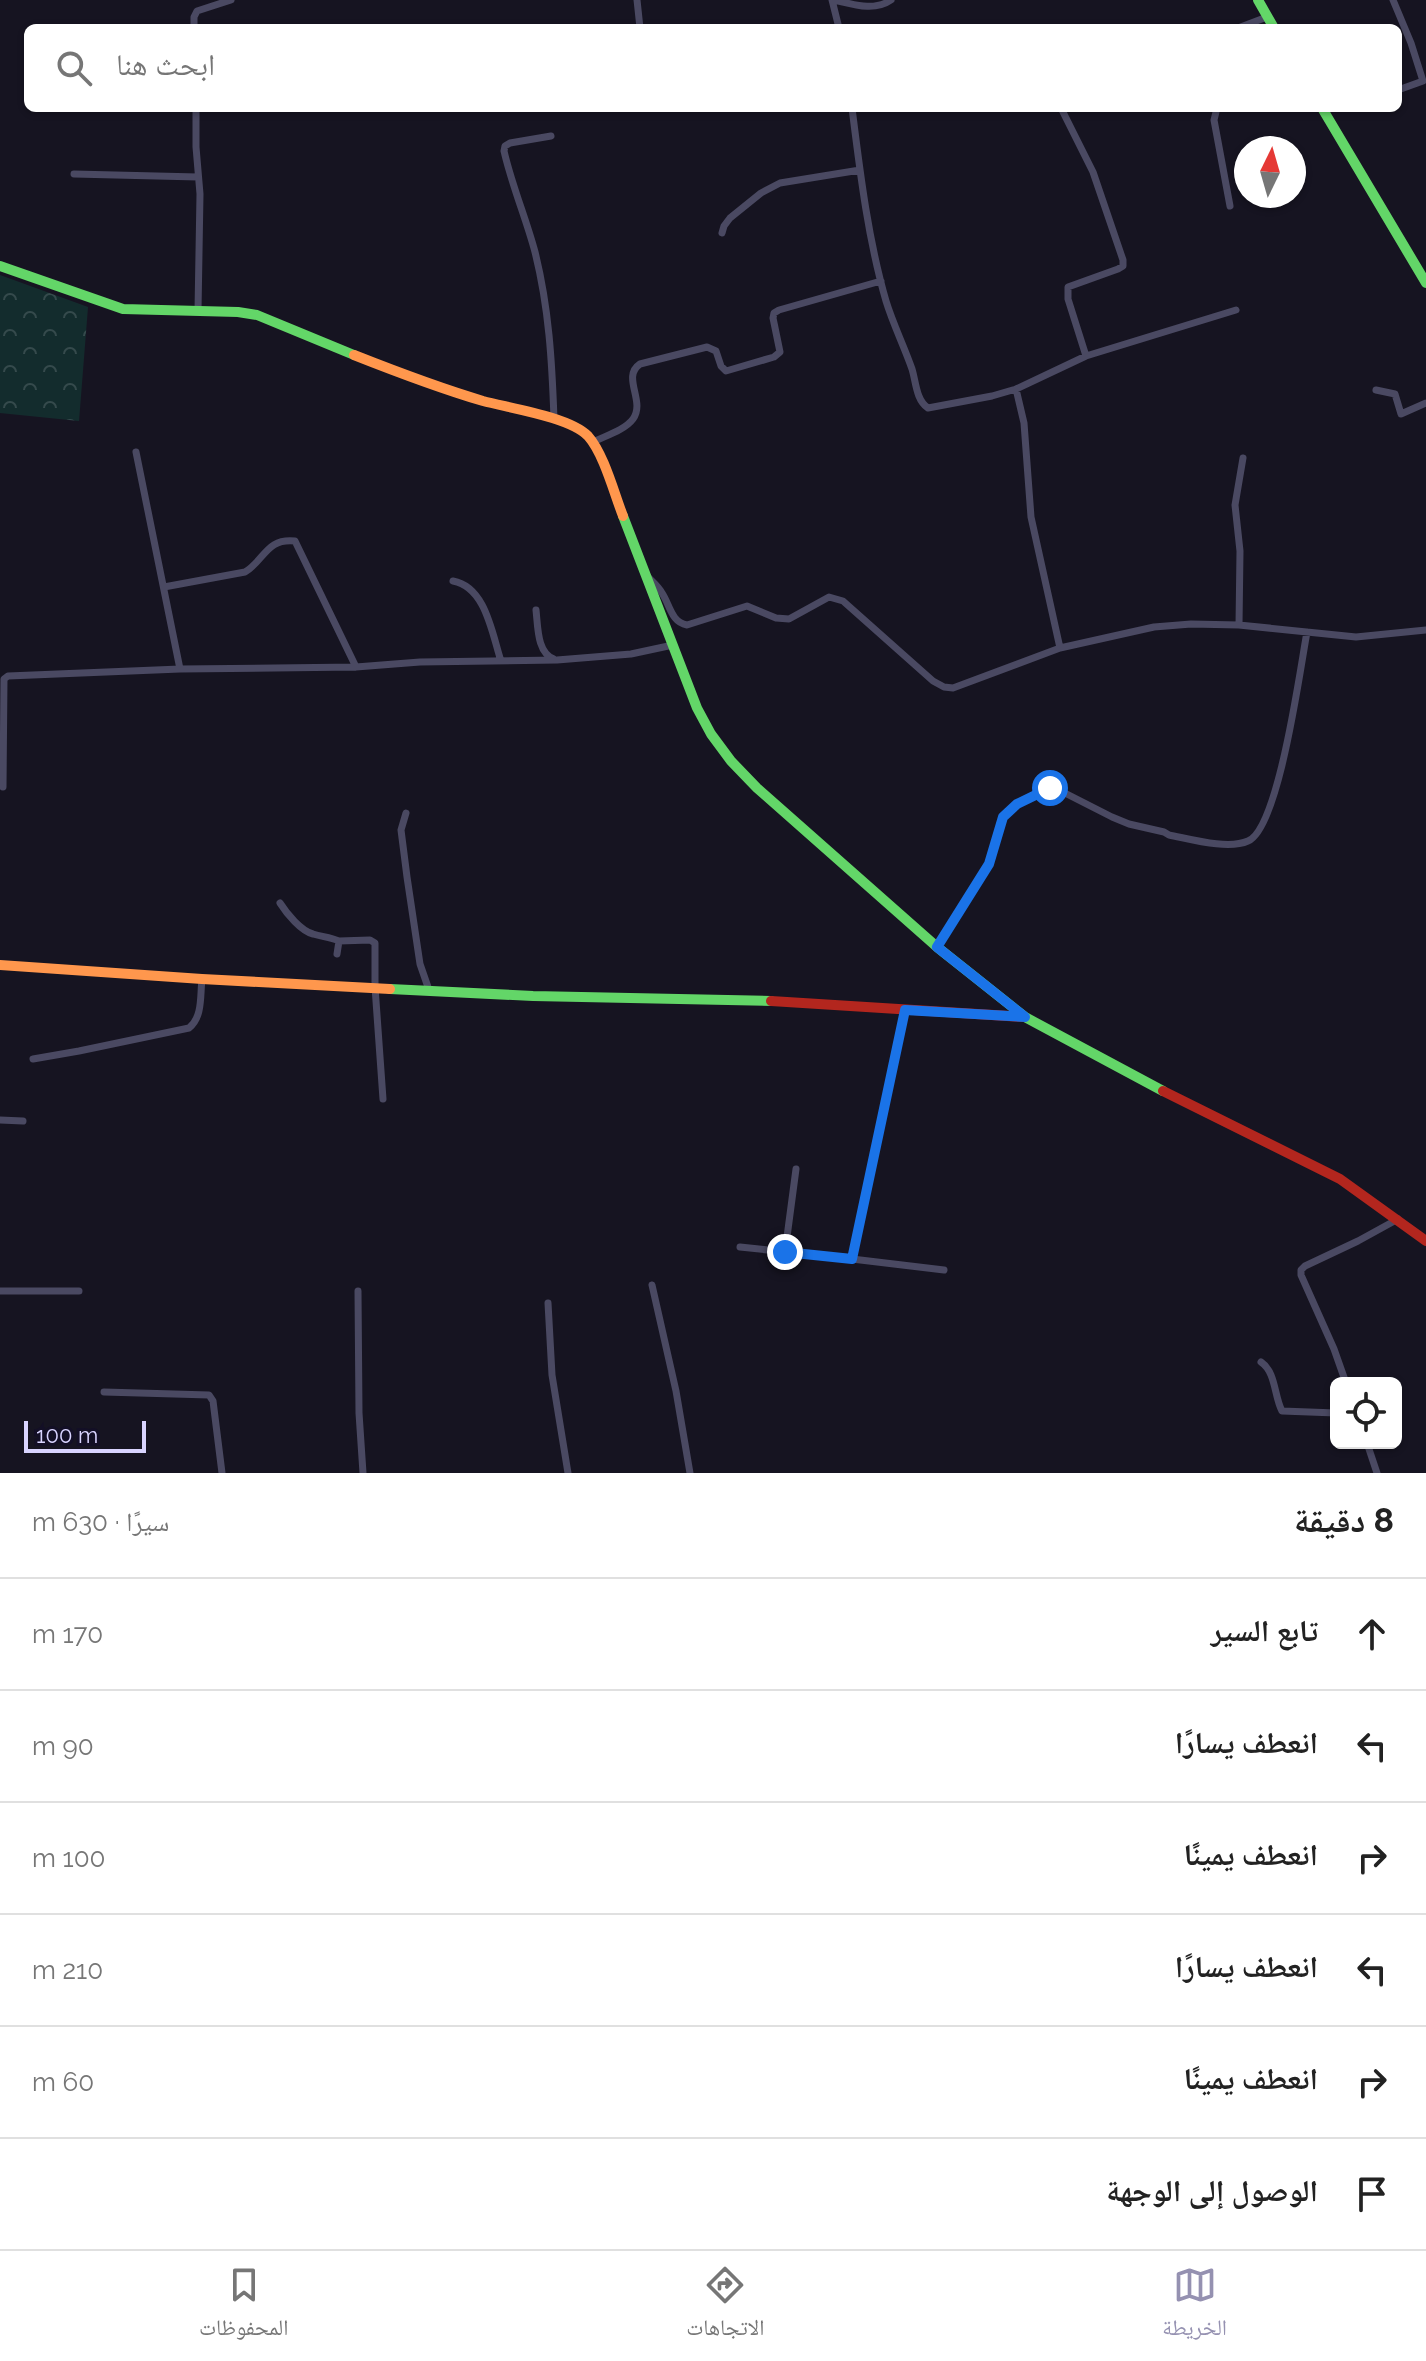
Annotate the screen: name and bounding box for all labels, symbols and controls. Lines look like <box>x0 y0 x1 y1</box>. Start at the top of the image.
search box <box>24 24 1402 112</box>
icon: search <box>52 46 96 90</box>
text: ابحث هنا <box>116 47 215 82</box>
north arrow <box>1234 136 1306 208</box>
route start <box>1032 770 1068 806</box>
route end <box>767 1234 803 1270</box>
map controls <box>1330 1377 1402 1449</box>
button: locate <box>1330 1377 1402 1449</box>
scale bar <box>24 1417 146 1453</box>
text: 100 m <box>36 1422 98 1448</box>
text: 8 دقيقة <box>1294 1500 1394 1540</box>
text: سيرًا · 630 m <box>32 1507 169 1537</box>
icon: ahead <box>1350 1612 1394 1656</box>
text: تابع السير <box>1211 1613 1318 1648</box>
text: 170 m <box>32 1619 103 1649</box>
icon: left <box>1350 1724 1394 1768</box>
text: انعطف يسارًا <box>1175 1725 1318 1760</box>
text: 90 m <box>32 1731 94 1761</box>
icon: right <box>1350 1836 1394 1880</box>
text: انعطف يمينًا <box>1184 1837 1318 1872</box>
text: 100 m <box>32 1843 106 1873</box>
icon: left <box>1350 1948 1394 1992</box>
text: انعطف يسارًا <box>1175 1949 1318 1984</box>
text: 210 m <box>32 1955 103 1985</box>
icon: right <box>1350 2060 1394 2104</box>
text: انعطف يمينًا <box>1184 2061 1318 2096</box>
text: 60 m <box>32 2067 94 2097</box>
icon: arrive <box>1350 2172 1394 2216</box>
text: الوصول إلى الوجهة <box>1106 2173 1318 2208</box>
tab: المحفوظات <box>199 2263 288 2349</box>
tab: الاتجاهات <box>686 2263 764 2349</box>
tab: الخريطة <box>1162 2263 1227 2349</box>

